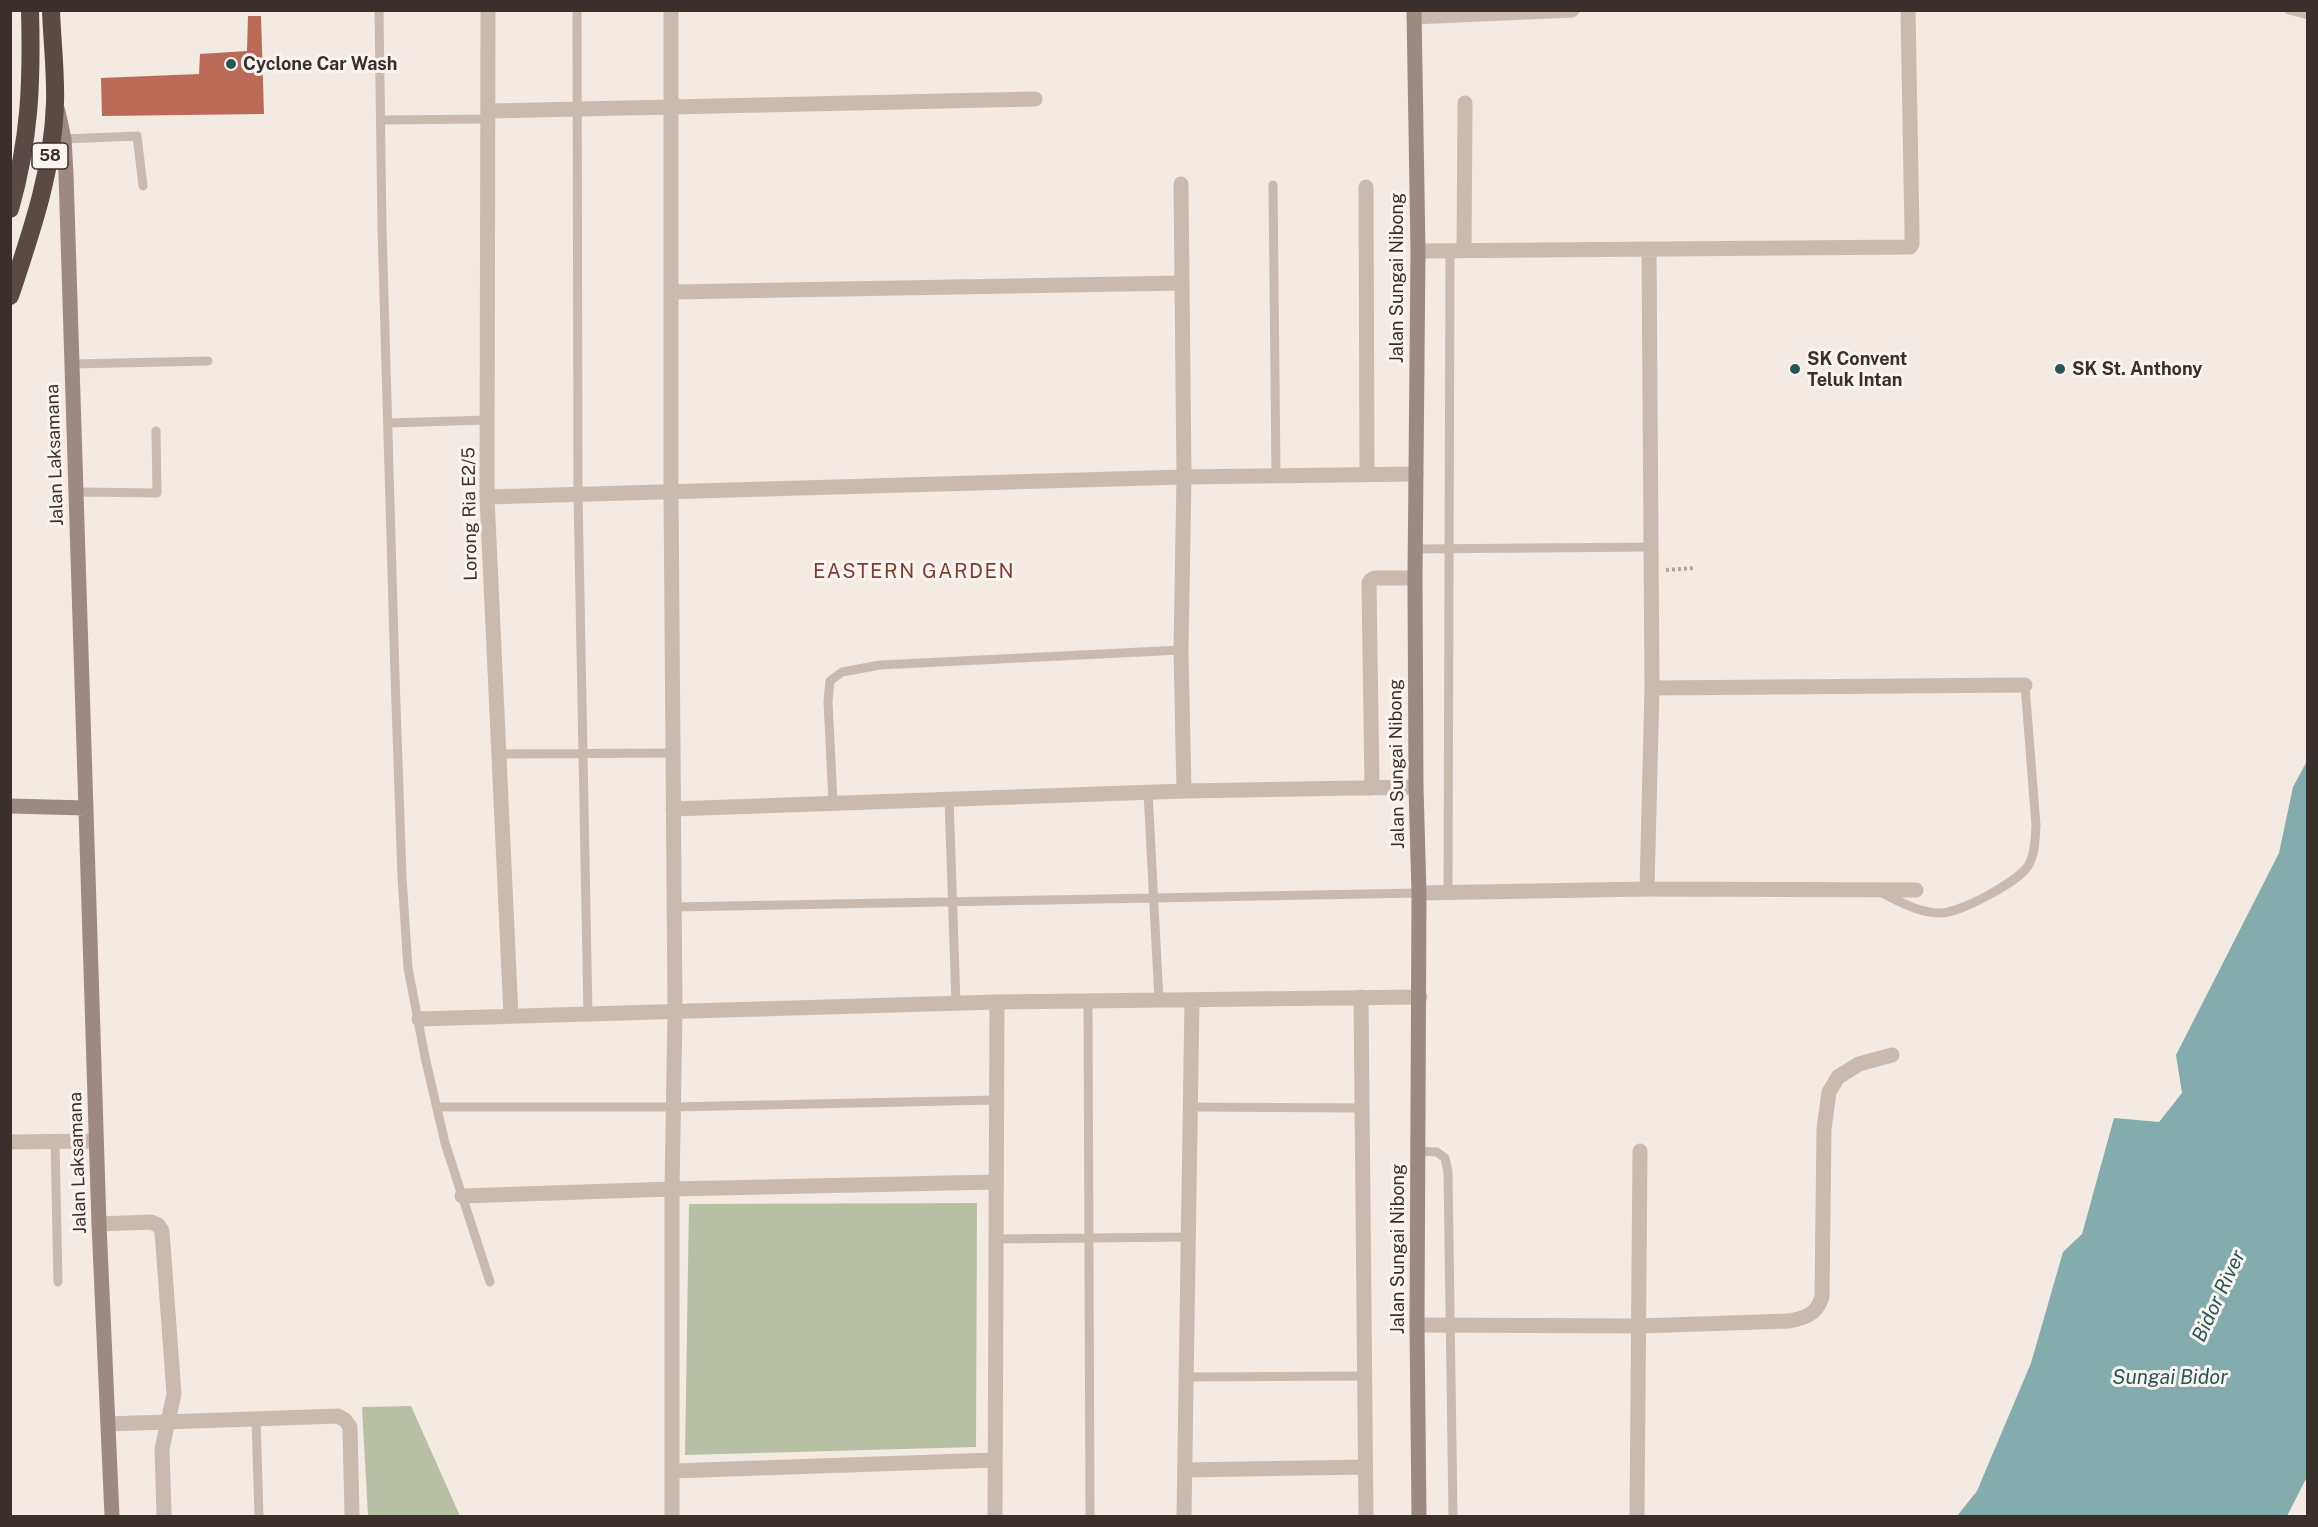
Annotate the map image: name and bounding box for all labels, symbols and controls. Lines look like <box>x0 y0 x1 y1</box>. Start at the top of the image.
place label: Cyclone Car Wash <box>243 53 398 75</box>
marker: Cyclone Car Wash <box>224 57 238 71</box>
road number: 58 <box>32 143 68 169</box>
street label: Jalan Sungai Nibong <box>1386 193 1408 363</box>
place label: SK Convent Teluk Intan <box>1807 348 1907 391</box>
place label: SK St. Anthony <box>2072 358 2202 380</box>
marker: SK Convent Teluk Intan <box>1788 362 1802 376</box>
marker: SK St. Anthony <box>2053 362 2067 376</box>
street label: Jalan Laksamana <box>42 384 68 526</box>
street label: Lorong Ria E2/5 <box>458 447 482 581</box>
district label: EASTERN GARDEN <box>813 560 1015 584</box>
street label: Jalan Sungai Nibong <box>1385 679 1409 849</box>
street label: Jalan Laksamana <box>65 1092 91 1234</box>
street label: Jalan Sungai Nibong <box>1387 1164 1409 1334</box>
water label: Bidor River <box>2187 1246 2251 1346</box>
water label: Sungai Bidor <box>2112 1366 2228 1390</box>

